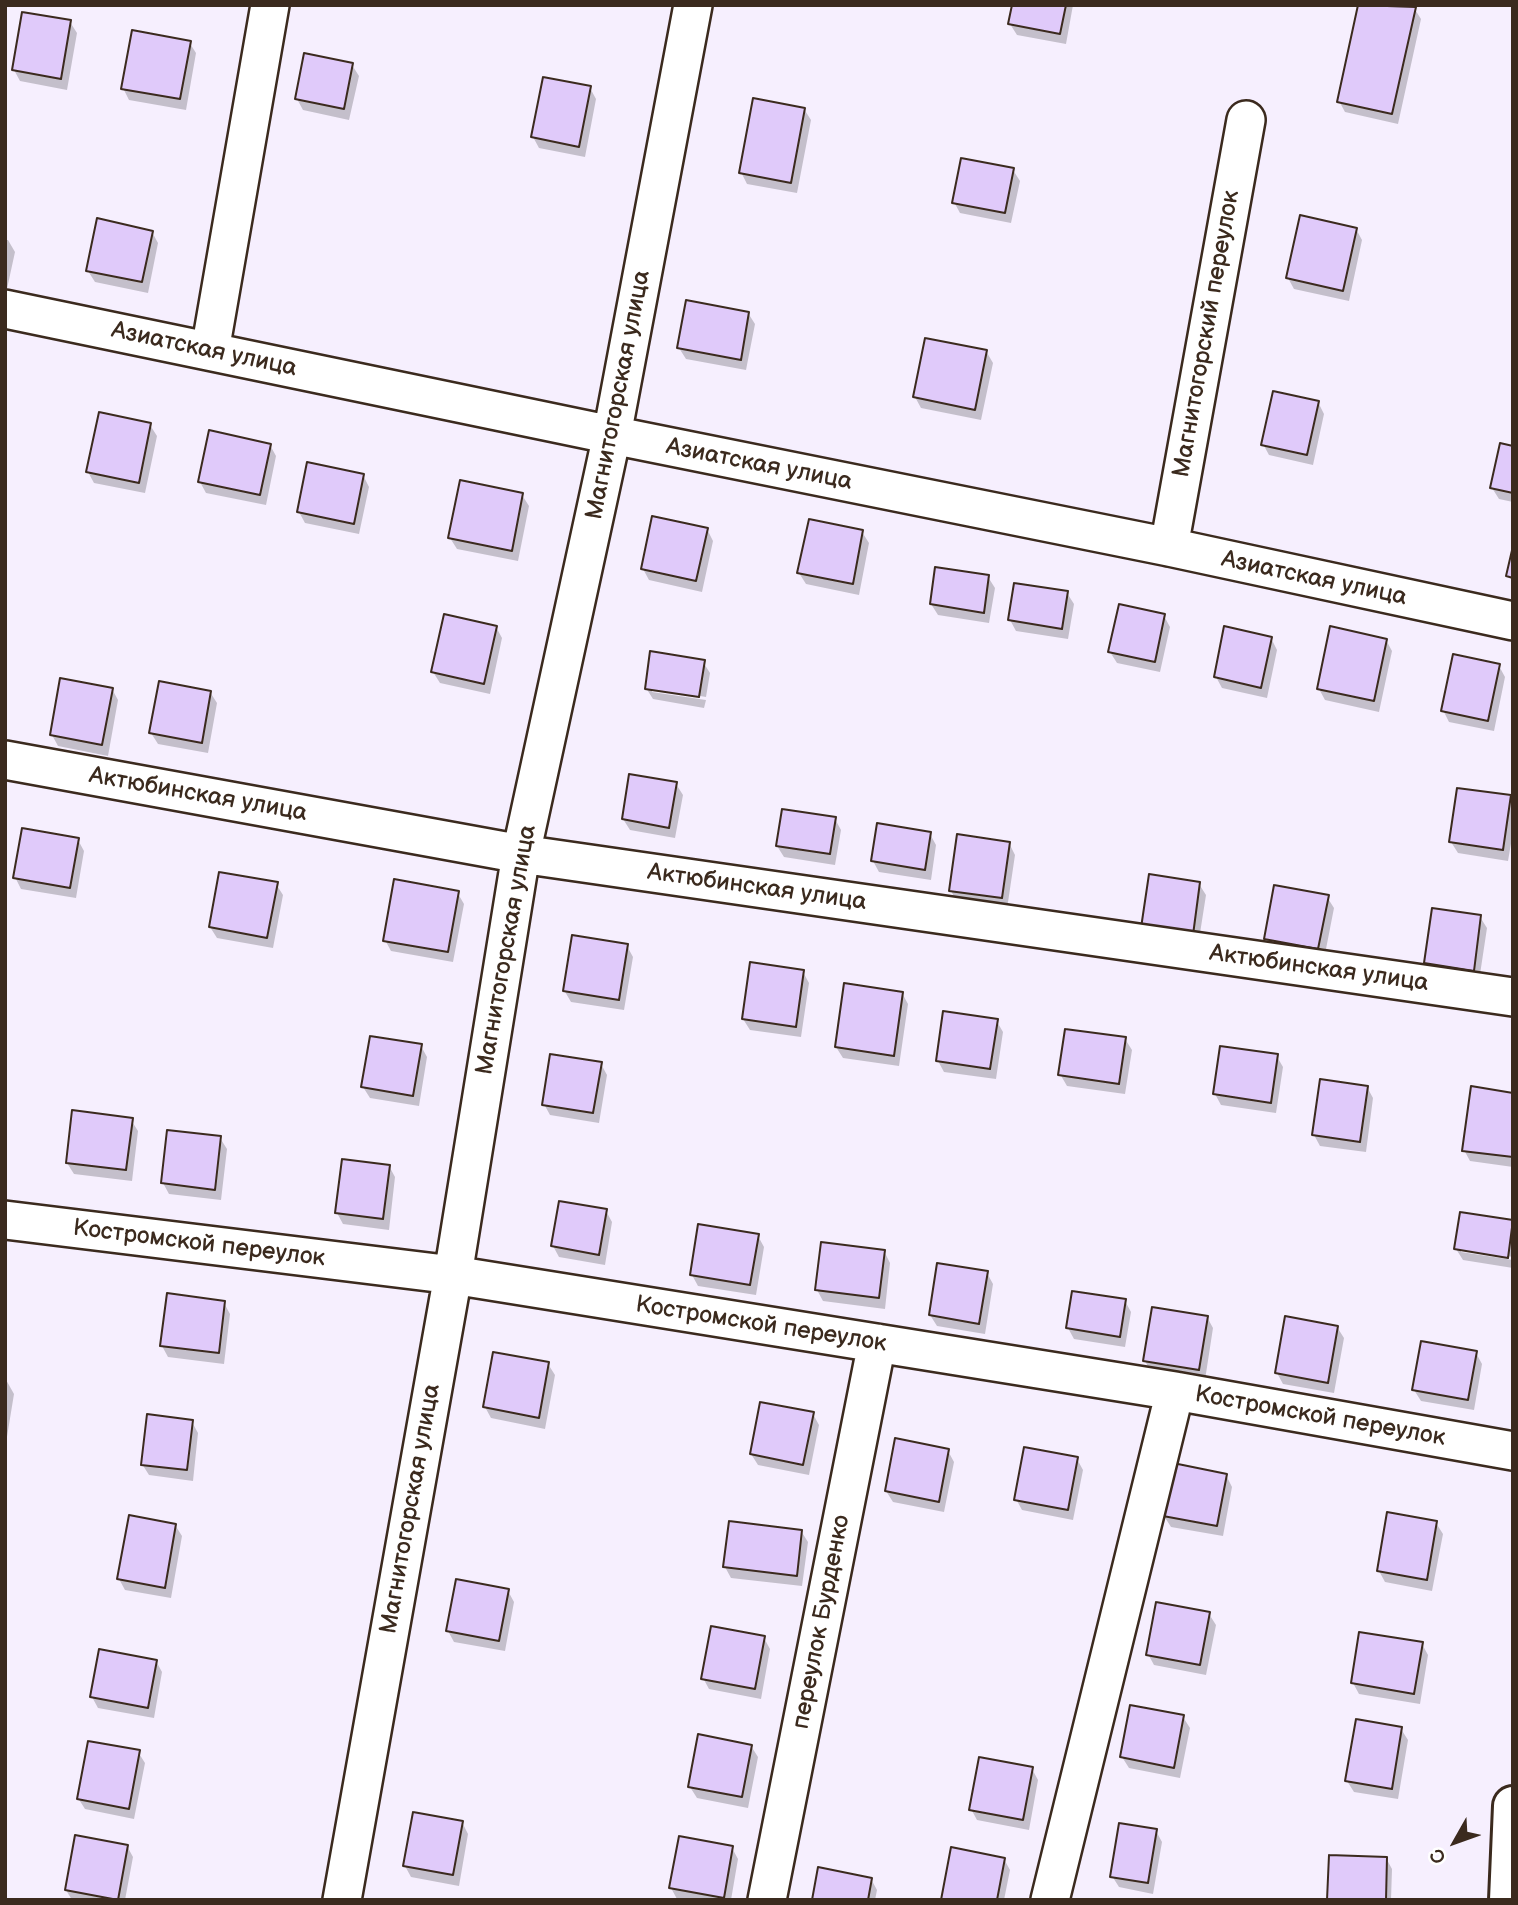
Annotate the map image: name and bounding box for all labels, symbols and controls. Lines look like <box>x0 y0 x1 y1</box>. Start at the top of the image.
street label: Магнитогорский переулок <box>1168 188 1246 480</box>
street label: Магнитогорская улица <box>581 268 657 522</box>
street label: Азиатская улица <box>109 316 299 384</box>
street label: Азиатская улица <box>664 433 854 497</box>
street label: Азиатская улица <box>1219 545 1409 613</box>
street label: Актюбинская улица <box>87 762 309 828</box>
street label: Магнитогорская улица <box>471 823 543 1077</box>
street label: Актюбинская улица <box>646 858 868 918</box>
street label: Актюбинская улица <box>1208 939 1430 999</box>
street label: Костромской переулок <box>71 1214 327 1274</box>
street label: Костромской переулок <box>633 1291 889 1359</box>
street label: Костромской переулок <box>1193 1381 1447 1453</box>
street label: Магнитогорская улица <box>375 1382 447 1636</box>
street label: переулок Бурденко <box>787 1512 857 1732</box>
north arrow <box>1420 1807 1490 1877</box>
text: С <box>1425 1843 1452 1868</box>

